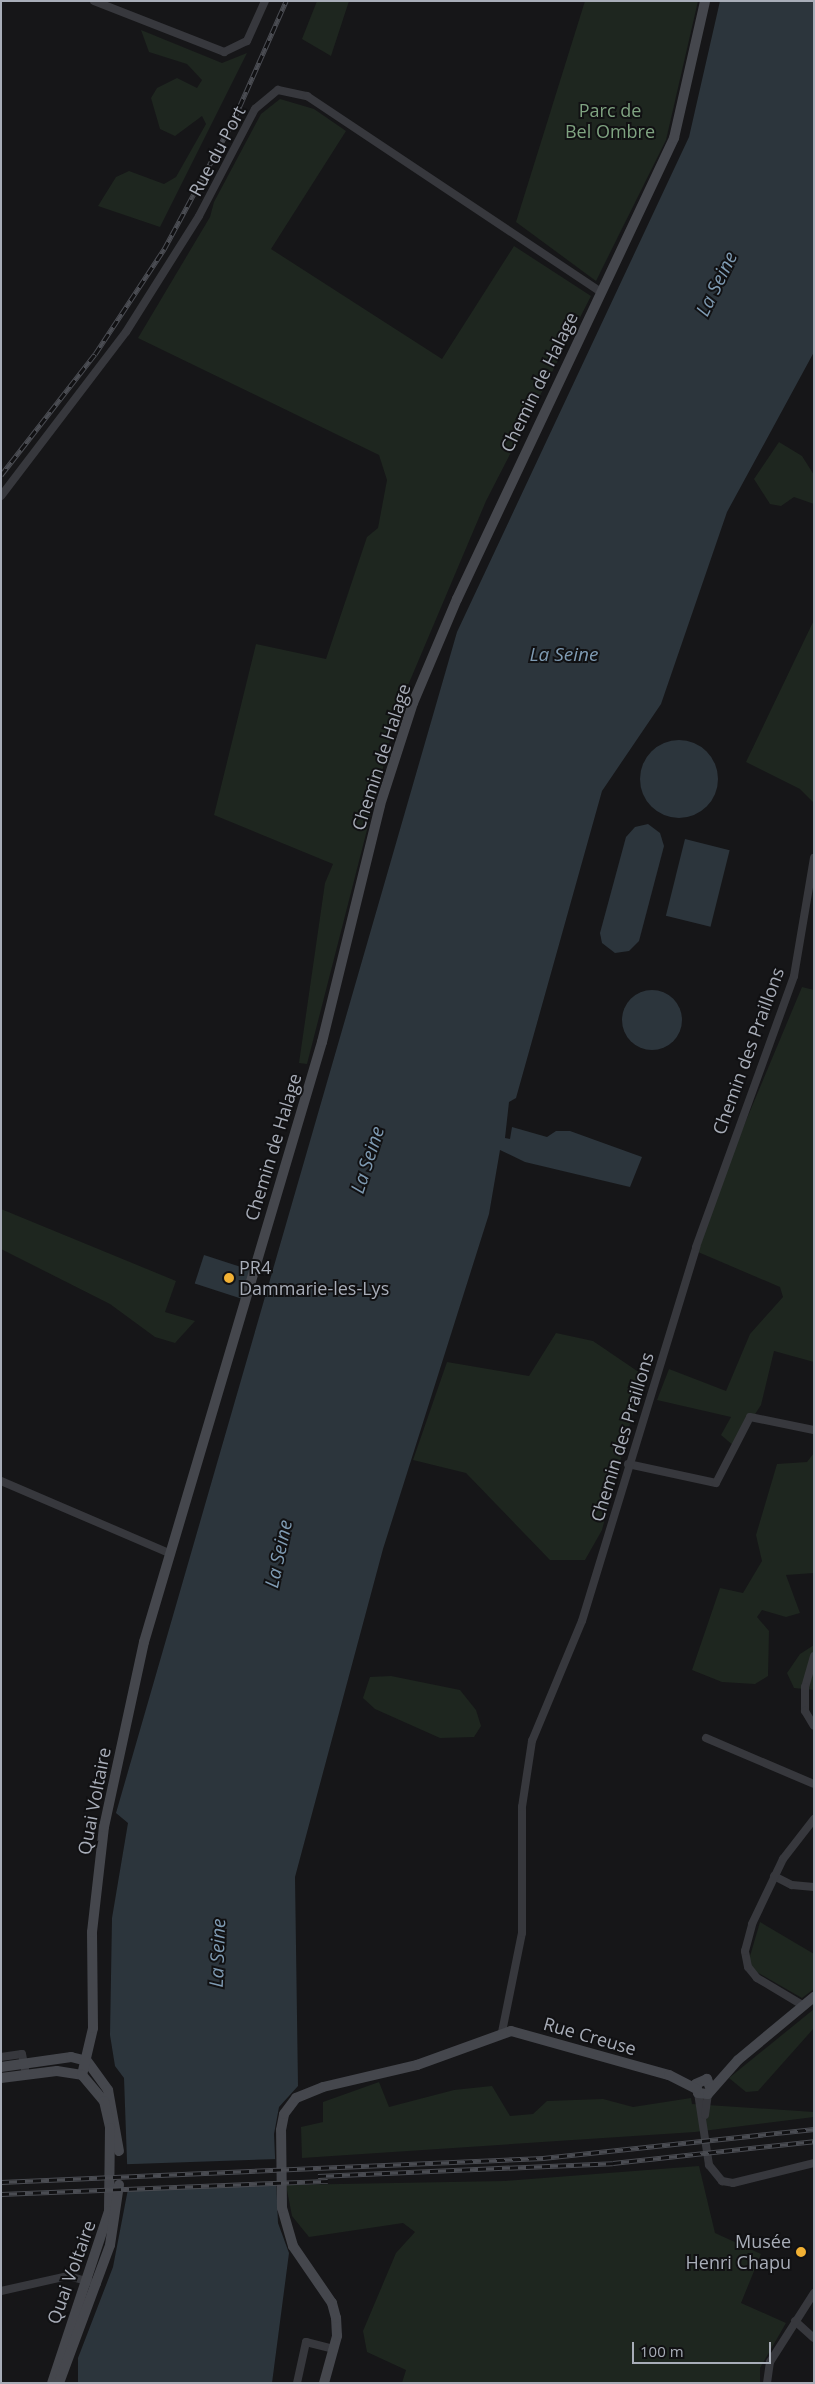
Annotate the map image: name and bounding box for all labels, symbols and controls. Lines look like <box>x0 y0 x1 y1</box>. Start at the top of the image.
park label: Parc de Bel Ombre <box>565 100 655 142</box>
street label: Rue du Port <box>184 102 250 200</box>
water label: La Seine <box>692 248 742 320</box>
street label: Chemin de Halage <box>496 309 582 455</box>
water label: La Seine <box>529 644 599 666</box>
street label: Chemin de Halage <box>347 681 415 833</box>
street label: Chemin des Praillons <box>708 965 788 1137</box>
street label: Chemin de Halage <box>240 1071 306 1223</box>
water label: La Seine <box>346 1124 390 1196</box>
place label: PR4 Dammarie-les-Lys <box>239 1257 389 1300</box>
marker: PR4 Dammarie-les-Lys <box>223 1272 235 1284</box>
street label: Chemin des Praillons <box>586 1350 658 1524</box>
water label: La Seine <box>261 1518 297 1590</box>
street label: Quai Voltaire <box>73 1746 115 1856</box>
water label: La Seine <box>205 1918 231 1988</box>
street label: Rue Creuse <box>541 2012 639 2060</box>
street label: Quai Voltaire <box>42 2217 100 2327</box>
place label: Musée Henri Chapu <box>686 2231 791 2274</box>
marker: Musée Henri Chapu <box>795 2246 807 2258</box>
scale bar <box>635 2332 774 2364</box>
text: 100 m <box>640 2341 684 2361</box>

